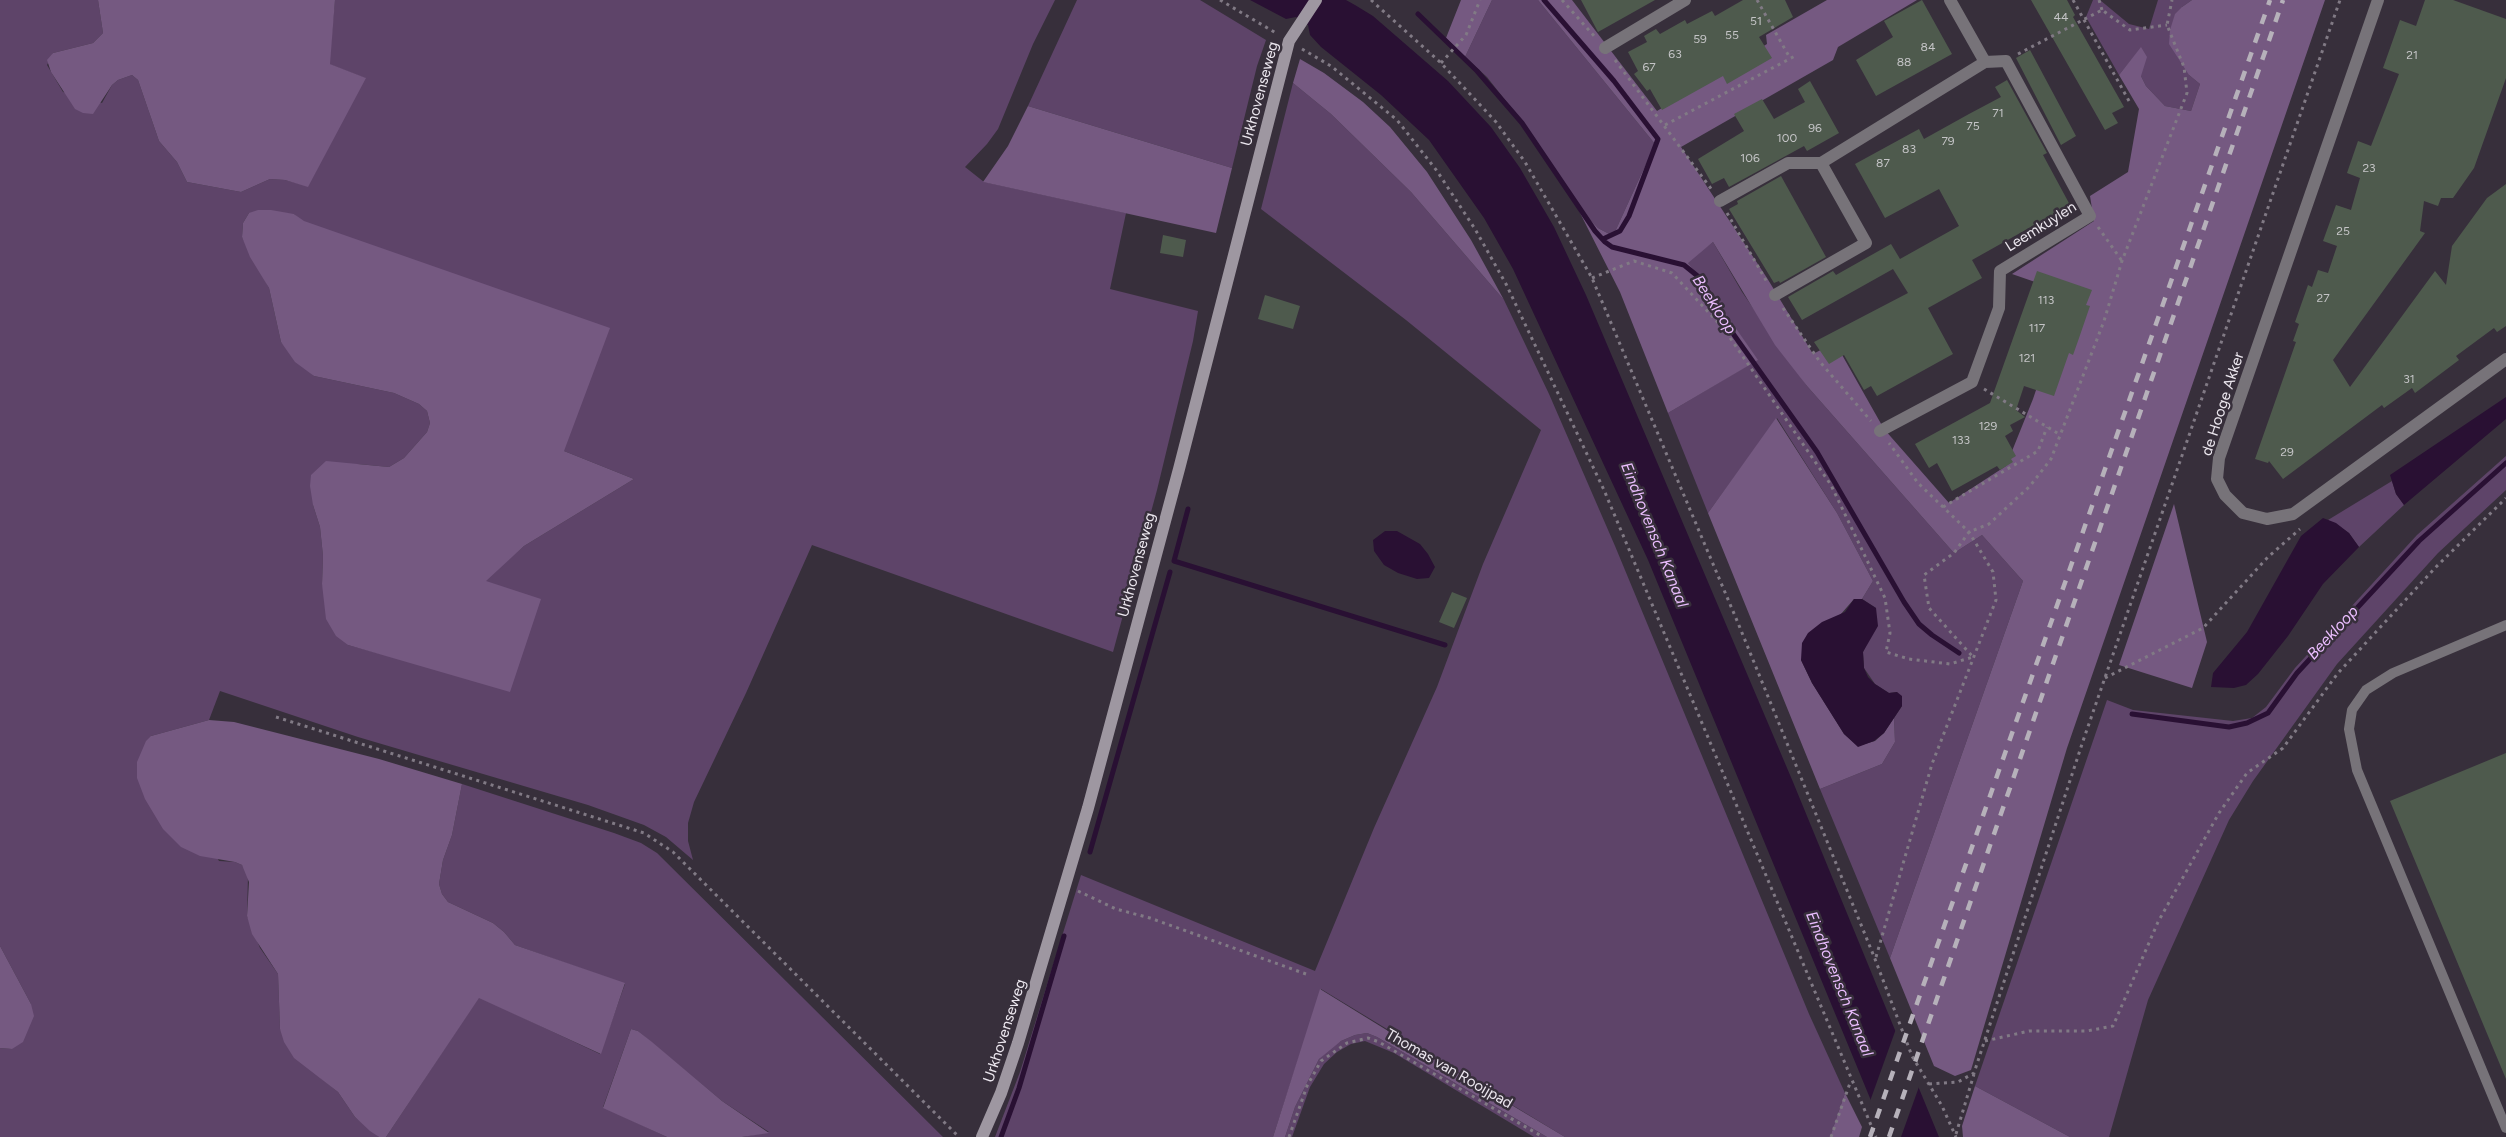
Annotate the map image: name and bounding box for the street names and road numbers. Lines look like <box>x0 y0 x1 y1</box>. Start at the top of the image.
street label: Urkhovenseweg <box>1237 40 1283 148</box>
street label: Leemkuylen <box>2002 198 2080 256</box>
street label: de Hooge Akker <box>2198 350 2248 458</box>
street label: Urkhovenseweg <box>1114 511 1160 619</box>
street label: Urkhovenseweg <box>980 977 1030 1085</box>
street label: Thomas van Rooijpad <box>1382 1025 1516 1113</box>

